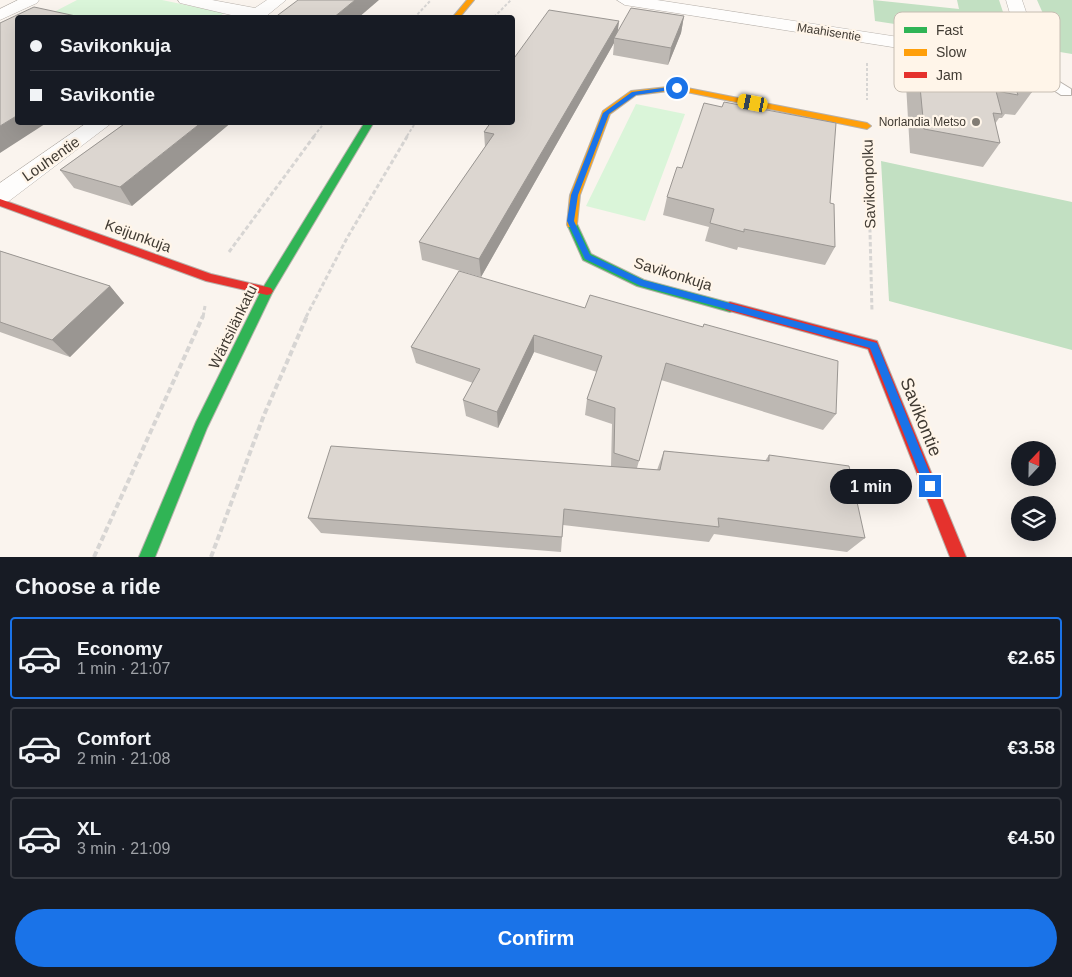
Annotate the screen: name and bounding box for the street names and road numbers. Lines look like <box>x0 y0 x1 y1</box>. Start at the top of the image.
street label: Maahisentie <box>796 20 862 44</box>
street label: Louhentie <box>19 133 83 184</box>
street label: Savikonpolku <box>858 139 879 229</box>
street label: Keijunkuja <box>103 216 174 256</box>
street label: Savikonkuja <box>632 254 715 294</box>
street label: Wärtsilänkatu <box>205 282 260 371</box>
street label: Savikontie <box>896 375 946 459</box>

